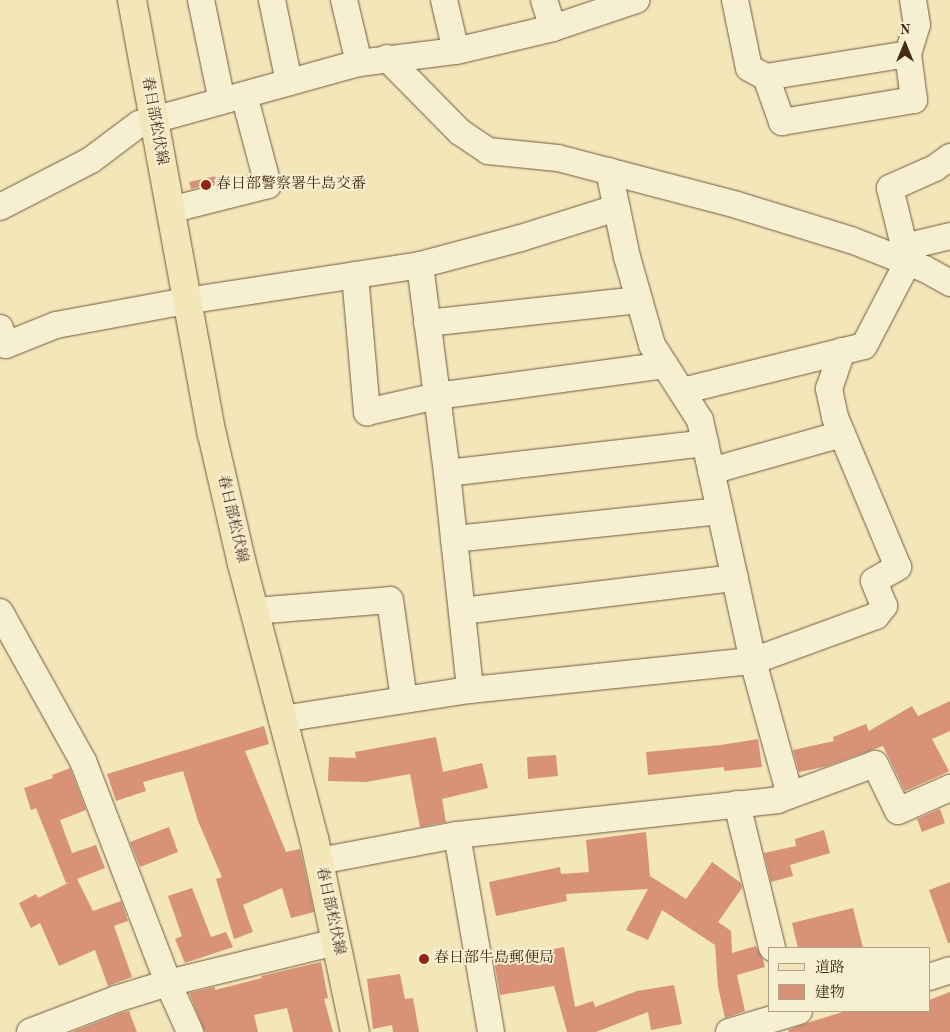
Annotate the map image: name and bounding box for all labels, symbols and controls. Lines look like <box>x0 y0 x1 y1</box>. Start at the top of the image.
north arrow <box>880 20 930 70</box>
text: N <box>900 23 910 37</box>
street label: 春日部松伏線 <box>137 75 171 167</box>
place label: 春日部警察署牛島交番 <box>216 176 366 194</box>
marker: 春日部警察署牛島交番 <box>200 179 212 191</box>
street label: 春日部松伏線 <box>213 473 251 565</box>
street label: 春日部松伏線 <box>312 865 348 957</box>
legend <box>768 947 930 1012</box>
place label: 春日部牛島郵便局 <box>434 950 554 968</box>
marker: 春日部牛島郵便局 <box>418 953 430 965</box>
text: 道路 <box>815 961 845 976</box>
text: 建物 <box>815 986 845 1001</box>

